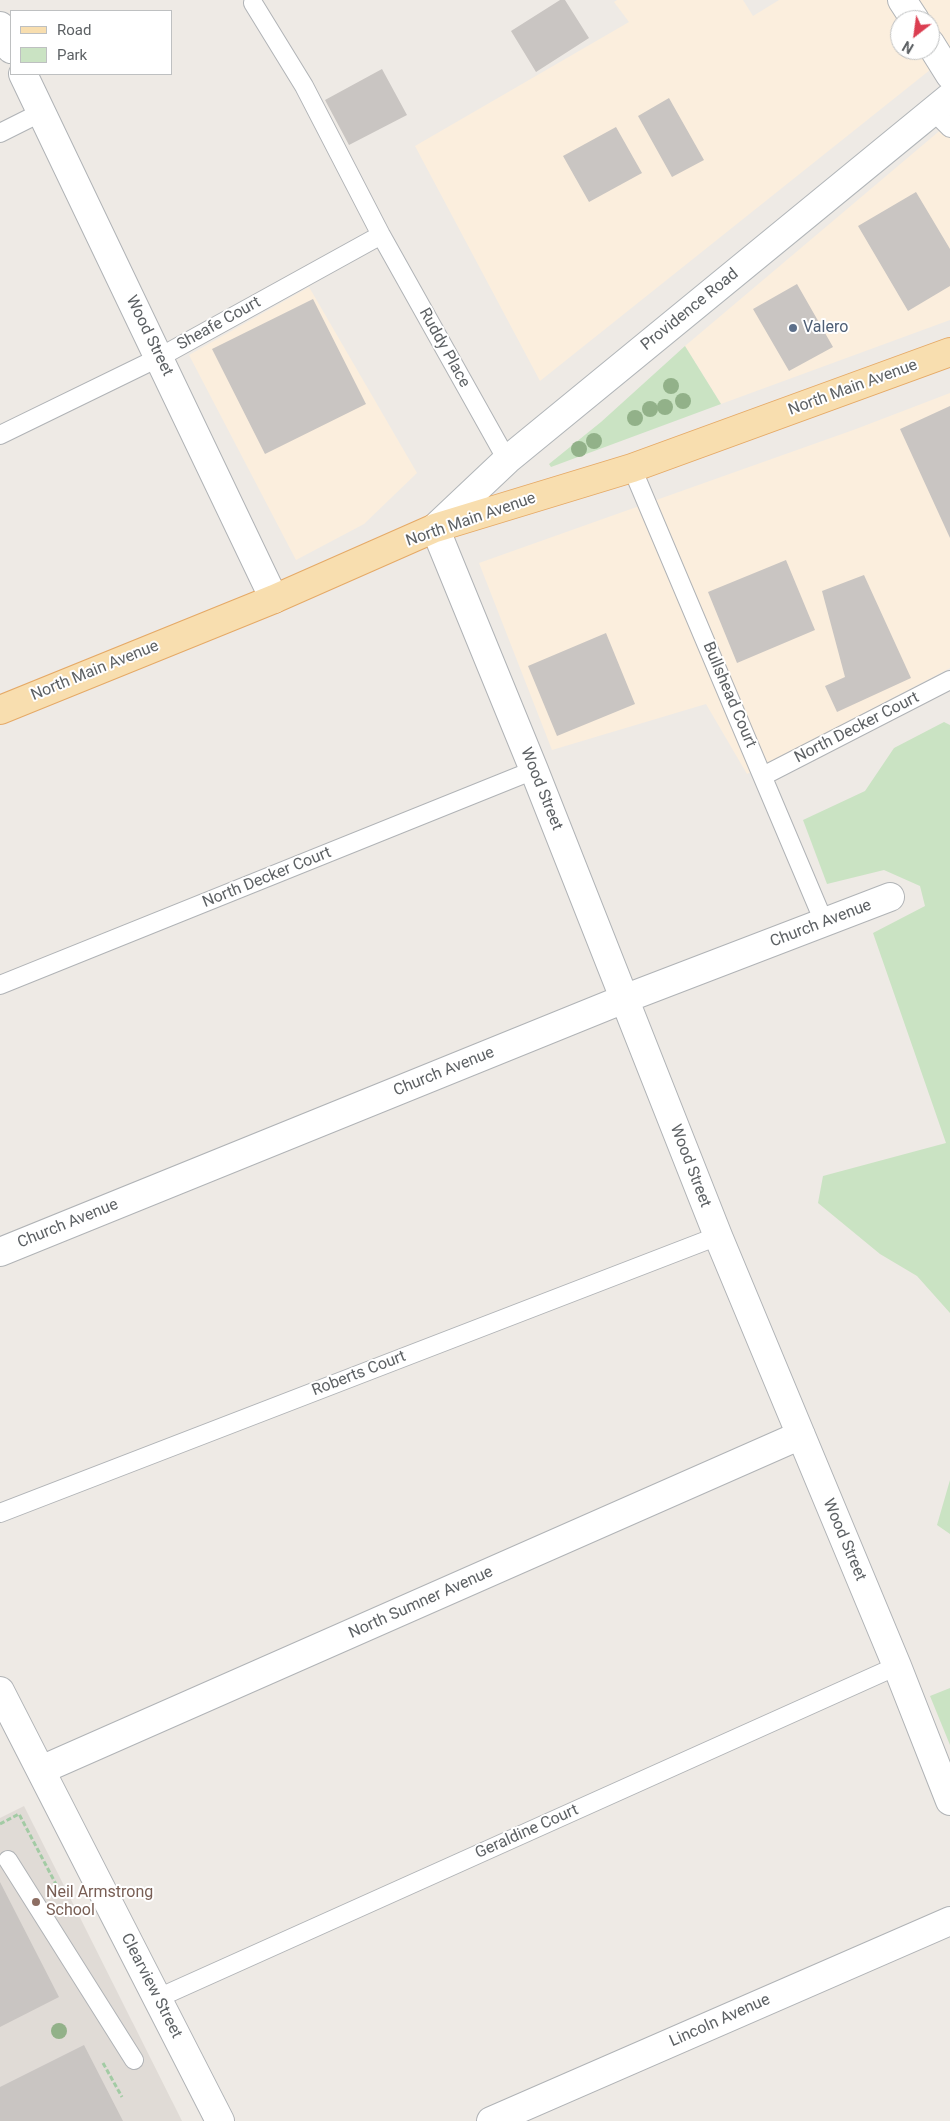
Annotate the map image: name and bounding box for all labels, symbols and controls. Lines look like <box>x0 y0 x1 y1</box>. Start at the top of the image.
legend <box>10 10 172 75</box>
north arrow <box>890 10 940 60</box>
text: Road <box>57 21 91 39</box>
text: N <box>900 38 916 57</box>
text: Park <box>57 46 87 64</box>
street label: Providence Road <box>637 265 743 355</box>
street label: Wood Street <box>121 293 177 379</box>
street label: Sheafe Court <box>174 293 264 355</box>
street label: Ruddy Place <box>414 305 474 391</box>
place label: Valero <box>803 318 848 338</box>
marker: Valero <box>787 322 799 334</box>
street label: North Main Avenue <box>786 356 920 420</box>
street label: North Main Avenue <box>404 489 538 551</box>
street label: North Main Avenue <box>28 637 162 705</box>
street label: Bullshead Court <box>698 639 760 751</box>
street label: North Decker Court <box>792 688 922 768</box>
street label: Wood Street <box>516 745 566 833</box>
street label: North Decker Court <box>200 843 334 913</box>
street label: Church Avenue <box>768 896 874 952</box>
street label: Church Avenue <box>391 1043 497 1101</box>
street label: Wood Street <box>665 1122 715 1210</box>
street label: Church Avenue <box>15 1195 121 1253</box>
street label: Roberts Court <box>309 1347 409 1401</box>
street label: Wood Street <box>818 1496 870 1584</box>
street label: North Sumner Avenue <box>346 1563 496 1643</box>
street label: Geraldine Court <box>473 1801 581 1863</box>
place label: Neil Armstrong School <box>46 1883 153 1921</box>
marker: Neil Armstrong School <box>30 1896 42 1908</box>
street label: Clearview Street <box>116 1930 186 2042</box>
street label: Lincoln Avenue <box>667 1990 773 2052</box>

